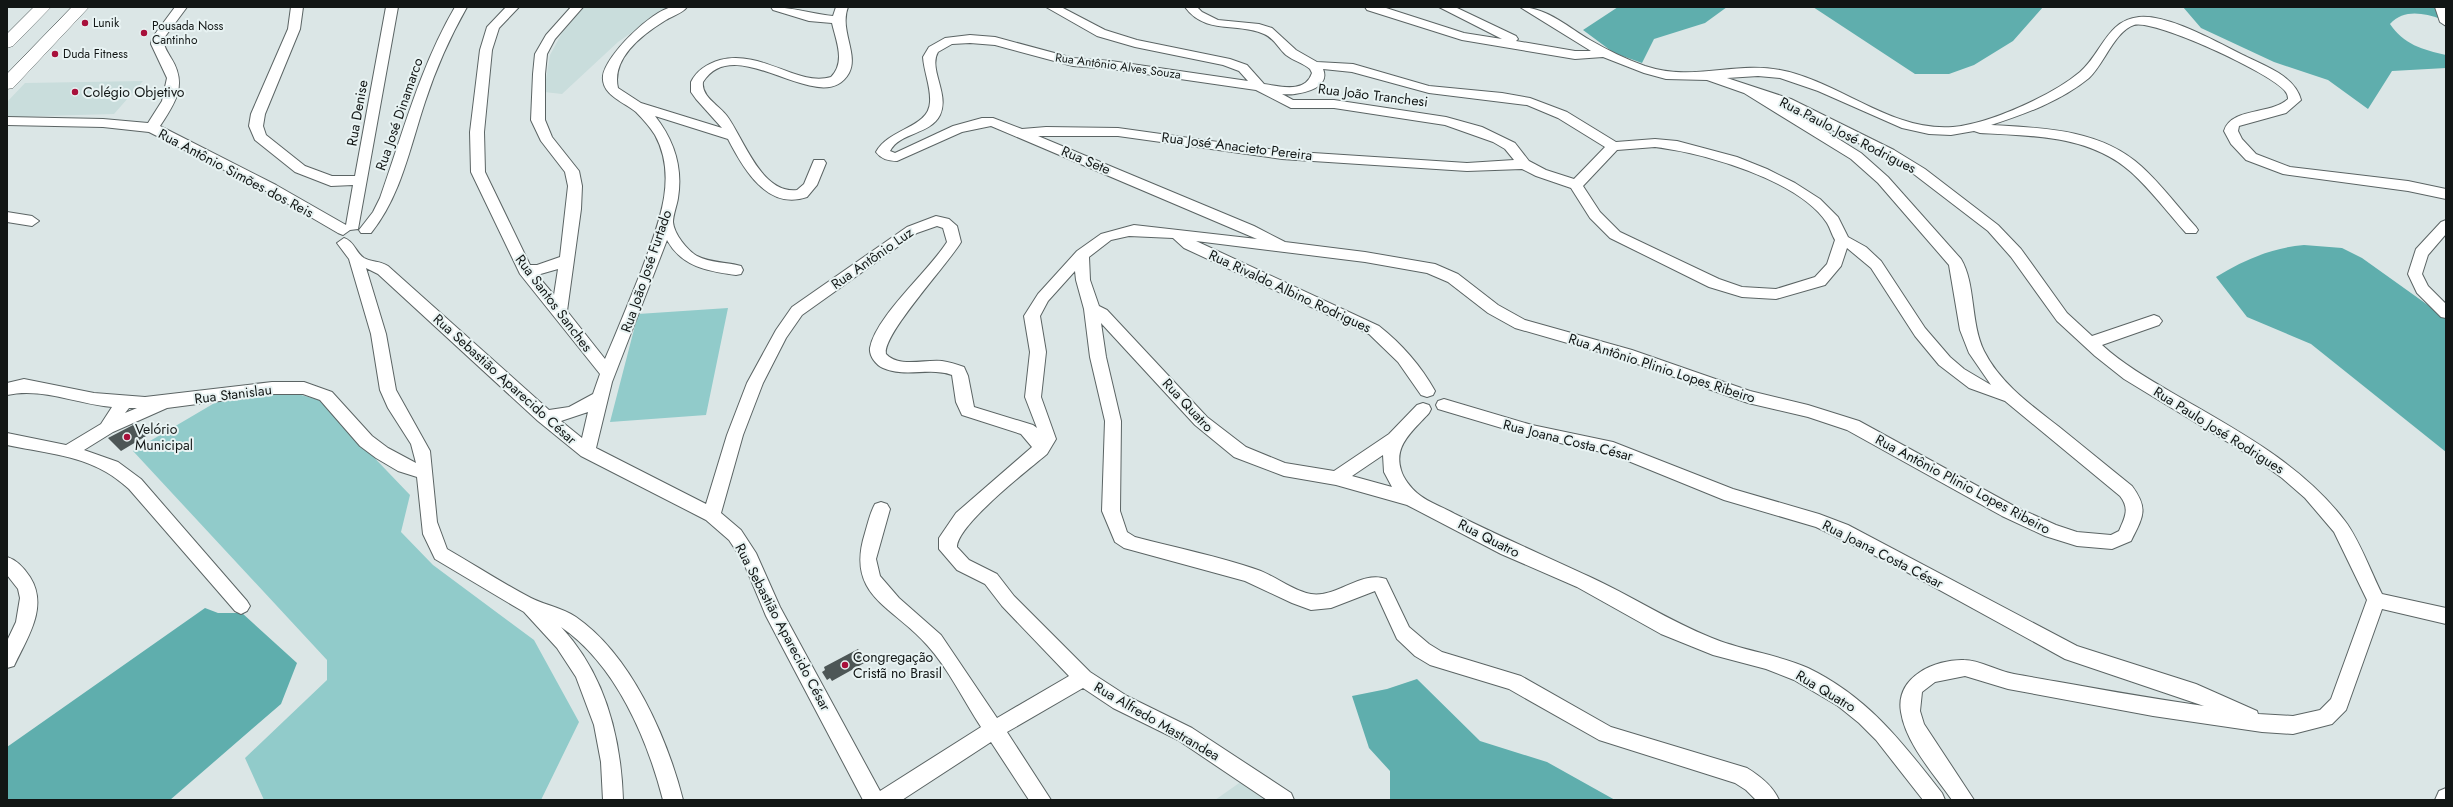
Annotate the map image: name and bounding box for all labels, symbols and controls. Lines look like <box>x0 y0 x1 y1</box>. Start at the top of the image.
place label: Lunik <box>93 14 120 32</box>
place label: Pousada Noss Cantinho <box>152 17 224 49</box>
marker: Lunik <box>80 18 90 28</box>
marker: Pousada Noss Cantinho <box>139 28 149 38</box>
place label: Duda Fitness <box>63 45 128 63</box>
street label: Rua Antônio Alves Souza <box>1054 48 1182 84</box>
marker: Duda Fitness <box>50 49 60 59</box>
street label: Rua José Dinamarco <box>370 55 428 173</box>
street label: Rua Denise <box>341 78 373 148</box>
street label: Rua João Tranchesi <box>1317 78 1429 112</box>
place label: Colégio Objetivo <box>83 82 185 102</box>
marker: Colégio Objetivo <box>70 87 80 97</box>
street label: Rua Paulo José Rodrigues <box>1776 92 1920 178</box>
street label: Rua Antônio Simões dos Reis <box>155 123 318 223</box>
street label: Rua José Anacieto Pereira <box>1160 127 1314 165</box>
street label: Rua Sete <box>1058 141 1114 179</box>
street label: Rua João José Furtado <box>616 207 676 335</box>
street label: Rua Antônio Luz <box>827 222 918 294</box>
street label: Rua Rivaldo Albino Rodrigues <box>1206 245 1375 338</box>
street label: Rua Santos Sanches <box>511 250 598 356</box>
street label: Rua Sebastião Aparecido César <box>429 309 581 449</box>
street label: Rua Antônio Plinio Lopes Ribeiro <box>1566 328 1758 408</box>
street label: Rua Quatro <box>1158 374 1218 437</box>
street label: Rua Stanislau <box>193 379 273 409</box>
street label: Rua Paulo José Rodrigues <box>2150 382 2288 479</box>
street label: Rua Joana Costa César <box>1501 414 1635 466</box>
place label: Velório Municipal <box>135 419 193 455</box>
street label: Rua Antônio Plinio Lopes Ribeiro <box>1872 429 2054 539</box>
marker: Velório Municipal <box>122 432 132 442</box>
street label: Rua Quatro <box>1455 514 1524 562</box>
street label: Rua Joana Costa César <box>1819 515 1947 593</box>
street label: Rua Sebastião Aparecido César <box>730 540 836 714</box>
place label: Congregação Cristã no Brasil <box>853 647 942 683</box>
marker: Congregação Cristã no Brasil <box>840 660 850 670</box>
street label: Rua Quatro <box>1792 665 1860 717</box>
street label: Rua Alfredo Mastrandea <box>1090 677 1224 765</box>

